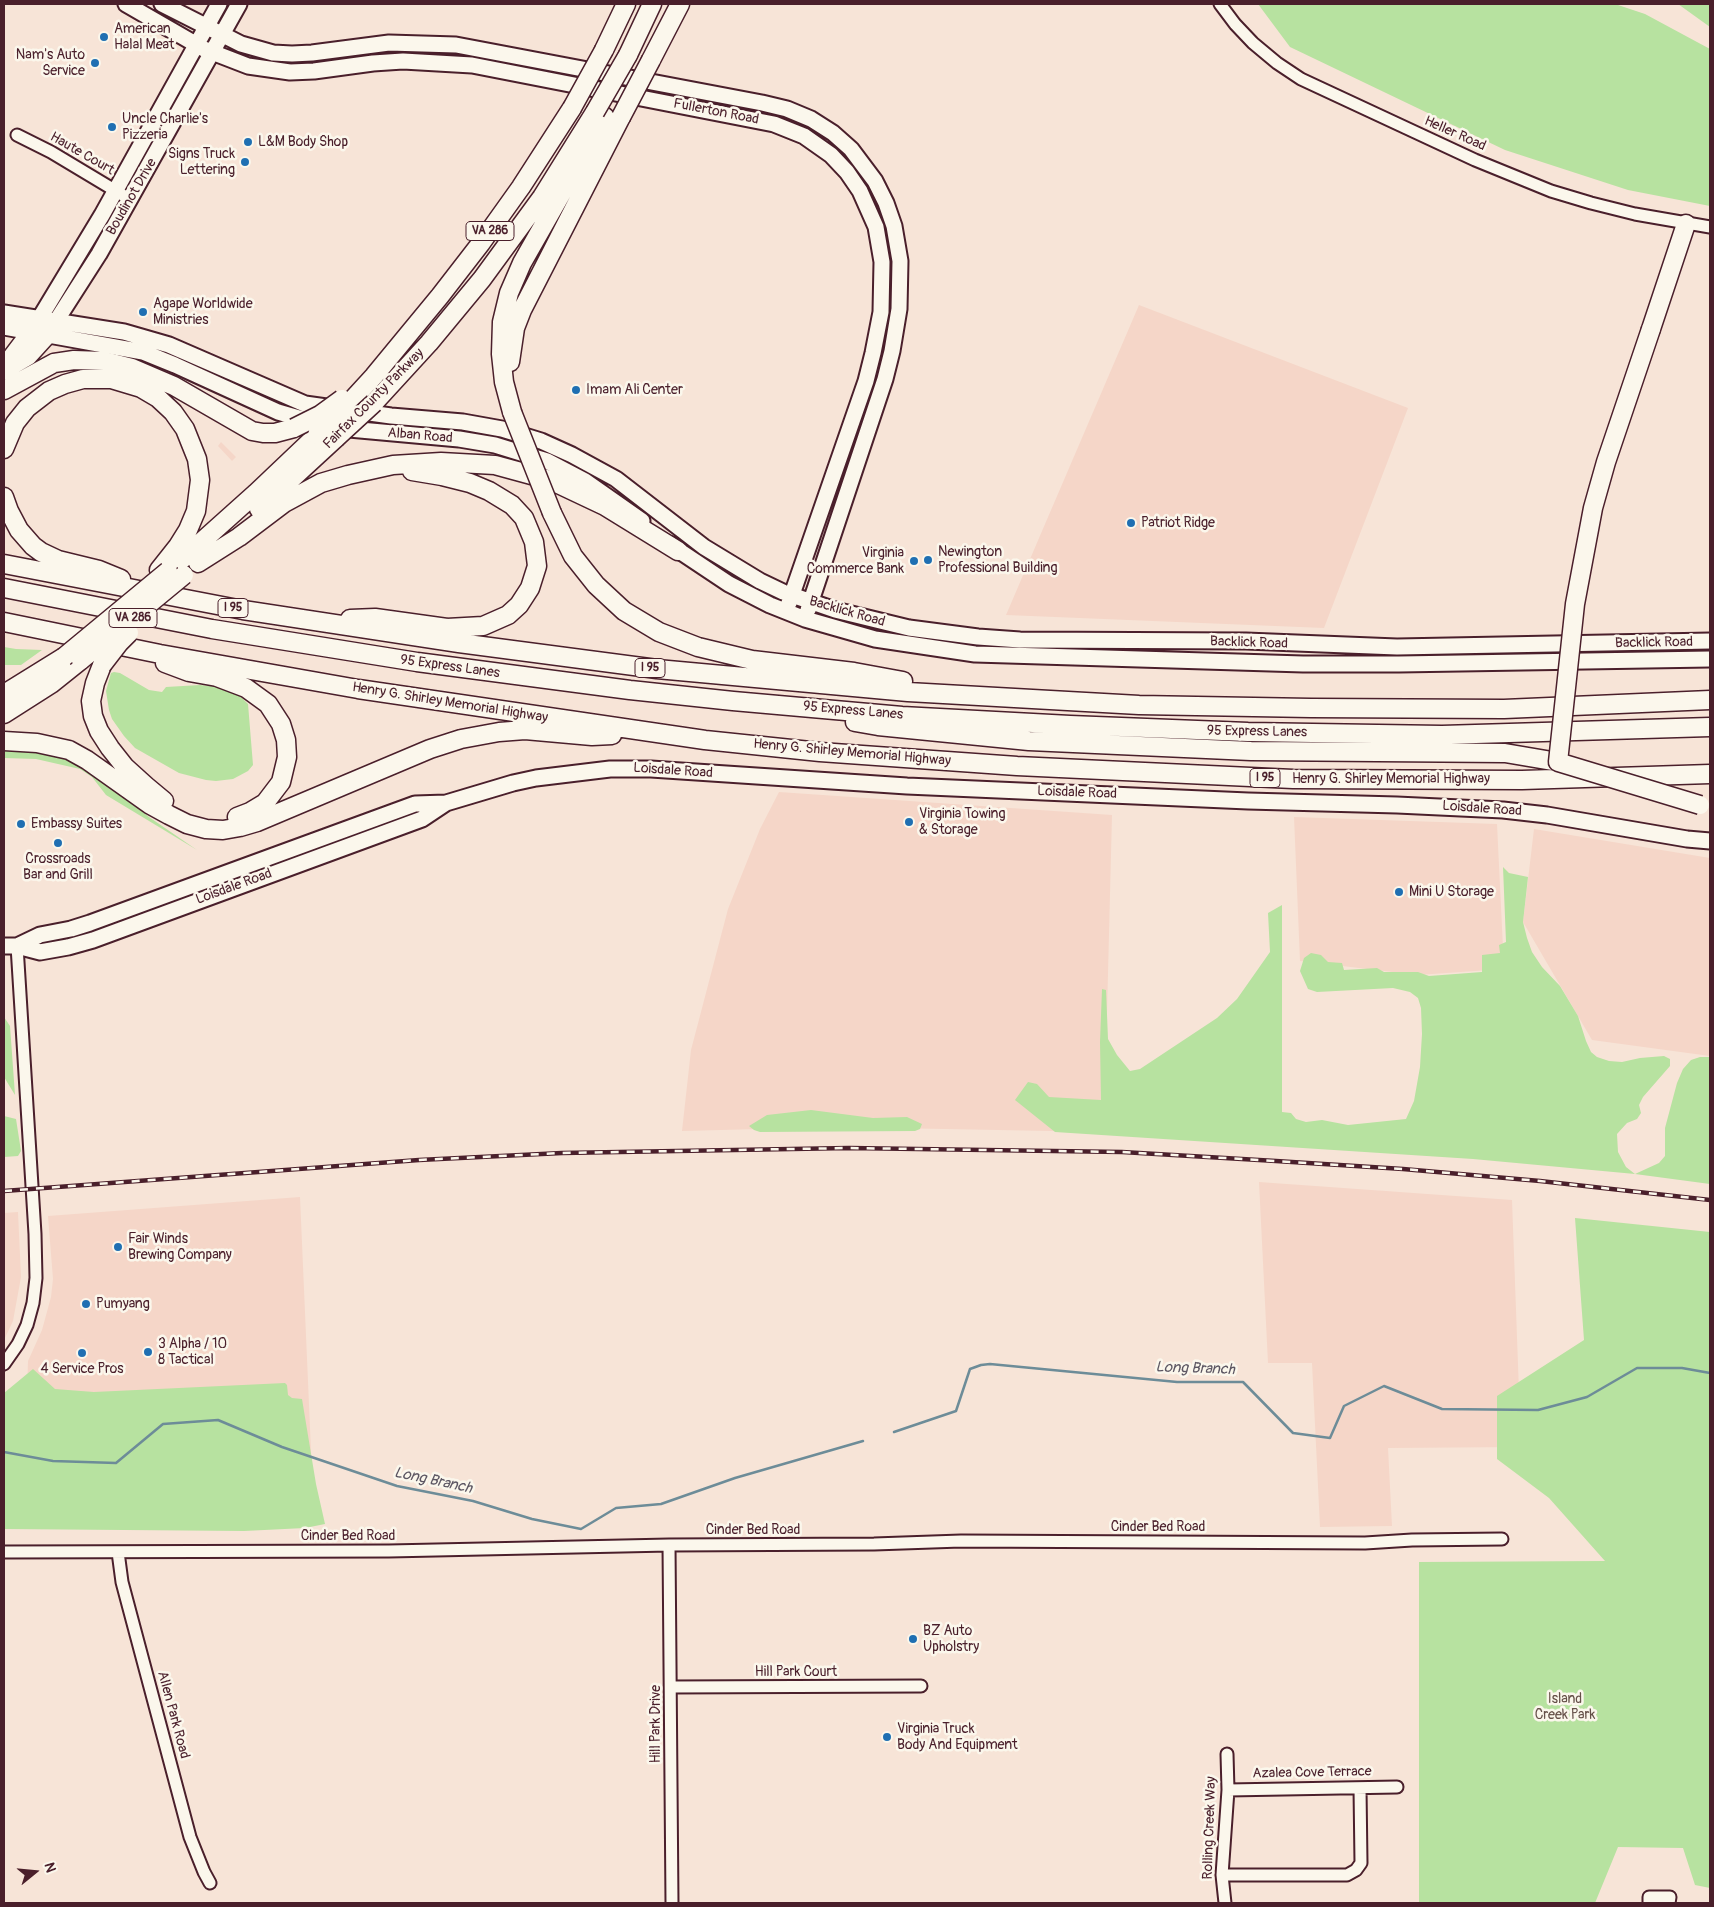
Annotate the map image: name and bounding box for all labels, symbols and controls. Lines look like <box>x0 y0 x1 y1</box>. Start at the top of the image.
place label: American Halal Meat <box>114 21 174 54</box>
marker: American Halal Meat <box>98 31 110 43</box>
place label: Nam's Auto Service <box>16 47 85 80</box>
marker: Nam's Auto Service <box>89 57 101 69</box>
street label: Fullerton Road <box>672 95 760 129</box>
place label: Uncle Charlie's Pizzeria <box>122 111 208 144</box>
street label: Heller Road <box>1422 113 1488 155</box>
marker: Uncle Charlie's Pizzeria <box>106 121 118 133</box>
street label: Haute Court <box>47 129 117 179</box>
place label: L&M Body Shop <box>258 134 348 150</box>
marker: L&M Body Shop <box>242 136 254 148</box>
place label: Signs Truck Lettering <box>168 146 235 178</box>
street label: Boudinot Drive <box>103 156 161 238</box>
marker: Signs Truck Lettering <box>239 156 251 168</box>
road number: VA 286 <box>466 222 514 240</box>
place label: Agape Worldwide Ministries <box>153 296 253 328</box>
marker: Agape Worldwide Ministries <box>137 306 149 318</box>
street label: Fairfax County Parkway <box>320 345 428 453</box>
place label: Imam Ali Center <box>586 382 683 398</box>
marker: Imam Ali Center <box>570 384 582 396</box>
street label: Alban Road <box>387 425 453 447</box>
place label: Patriot Ridge <box>1141 515 1215 531</box>
marker: Patriot Ridge <box>1125 517 1137 529</box>
place label: Newington Professional Building <box>938 544 1058 576</box>
place label: Virginia Commerce Bank <box>807 545 904 578</box>
marker: Newington Professional Building <box>922 554 934 566</box>
marker: Virginia Commerce Bank <box>908 555 920 567</box>
street label: Backlick Road <box>807 593 887 631</box>
road number: I 95 <box>218 598 248 618</box>
road number: VA 286 <box>109 608 157 628</box>
street label: Backlick Road <box>1210 633 1288 653</box>
street label: Backlick Road <box>1615 634 1693 652</box>
street label: 95 Express Lanes <box>399 652 501 682</box>
road number: I 95 <box>635 658 665 678</box>
street label: Henry G. Shirley Memorial Highway <box>351 679 549 727</box>
street label: 95 Express Lanes <box>802 698 904 724</box>
street label: 95 Express Lanes <box>1207 723 1307 741</box>
street label: Henry G. Shirley Memorial Highway <box>753 736 951 770</box>
street label: Loisdale Road <box>633 760 713 782</box>
road number: I 95 <box>1250 768 1280 788</box>
street label: Henry G. Shirley Memorial Highway <box>1292 771 1490 787</box>
street label: Loisdale Road <box>1037 783 1117 803</box>
street label: Loisdale Road <box>1442 798 1522 820</box>
place label: Virginia Towing & Storage <box>919 806 1006 839</box>
place label: Embassy Suites <box>31 816 122 832</box>
marker: Virginia Towing & Storage <box>903 816 915 828</box>
marker: Embassy Suites <box>15 818 27 830</box>
marker: Crossroads Bar and Grill <box>52 837 64 849</box>
place label: Crossroads Bar and Grill <box>23 851 93 884</box>
street label: Loisdale Road <box>194 865 274 909</box>
place label: Mini U Storage <box>1409 884 1494 900</box>
marker: Mini U Storage <box>1393 886 1405 898</box>
place label: Fair Winds Brewing Company <box>128 1231 232 1264</box>
marker: Fair Winds Brewing Company <box>112 1241 124 1253</box>
place label: Pumyang <box>96 1296 150 1312</box>
marker: Pumyang <box>80 1298 92 1310</box>
place label: 3 Alpha / 10 8 Tactical <box>158 1336 227 1368</box>
marker: 3 Alpha / 10 8 Tactical <box>142 1346 154 1358</box>
marker: 4 Service Pros <box>76 1347 88 1359</box>
water label: Long Branch <box>1155 1359 1235 1379</box>
place label: 4 Service Pros <box>40 1361 124 1377</box>
water label: Long Branch <box>392 1464 474 1498</box>
street label: Cinder Bed Road <box>1111 1519 1205 1535</box>
street label: Cinder Bed Road <box>706 1522 800 1538</box>
street label: Cinder Bed Road <box>301 1528 395 1544</box>
place label: BZ Auto Upholstry <box>923 1623 979 1655</box>
marker: BZ Auto Upholstry <box>907 1633 919 1645</box>
street label: Hill Park Court <box>755 1664 837 1680</box>
street label: Allen Park Road <box>153 1669 193 1761</box>
street label: Hill Park Drive <box>648 1685 664 1763</box>
park label: Island Creek Park <box>1535 1691 1595 1724</box>
place label: Virginia Truck Body And Equipment <box>897 1721 1018 1754</box>
marker: Virginia Truck Body And Equipment <box>881 1731 893 1743</box>
street label: Azalea Cove Terrace <box>1252 1764 1372 1782</box>
street label: Rolling Creek Way <box>1200 1776 1220 1880</box>
north arrow <box>10 1847 60 1897</box>
text: N <box>40 1860 59 1874</box>

